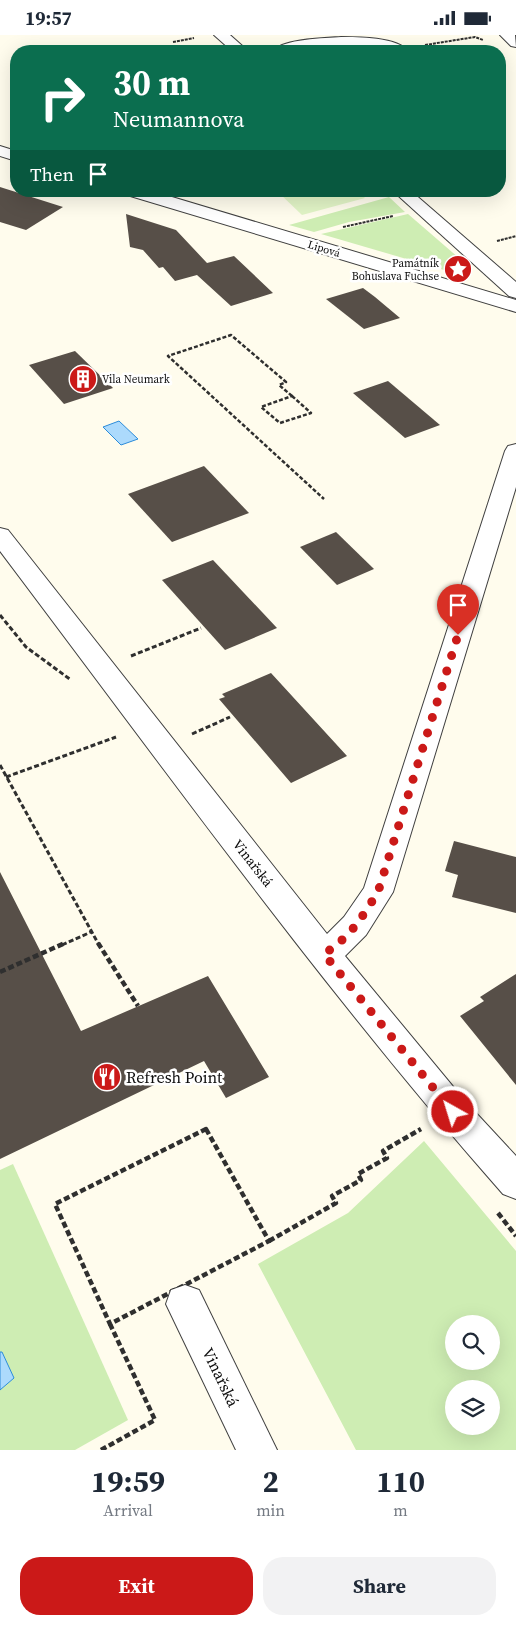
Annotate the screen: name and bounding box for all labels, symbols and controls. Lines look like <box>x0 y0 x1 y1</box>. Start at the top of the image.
text: 19:57 <box>25 5 72 31</box>
text: 30 m <box>113 59 190 107</box>
icon: right <box>30 65 95 130</box>
text: Neumannova <box>113 104 245 134</box>
icon: arrive <box>84 160 112 188</box>
text: Then <box>30 161 74 187</box>
street label: Lipová <box>306 237 342 261</box>
place icon: Památník Bohuslava Fuchse <box>443 254 473 284</box>
place label: Památník Bohuslava Fuchse <box>352 256 440 284</box>
building icon: Vila Neumark <box>68 364 98 394</box>
place label: Vila Neumark <box>102 372 171 387</box>
pin <box>437 584 479 635</box>
icon: arrive <box>444 591 472 619</box>
street label: Vinařská <box>228 835 278 892</box>
restaurant icon: Refresh Point <box>92 1062 122 1092</box>
place label: Refresh Point <box>126 1066 223 1088</box>
position arrow <box>426 1085 478 1137</box>
map controls <box>445 1315 500 1435</box>
button: search <box>445 1315 500 1370</box>
street label: Vinařská <box>197 1344 245 1411</box>
button: layers <box>445 1380 500 1435</box>
text: 19:59 <box>91 1461 165 1502</box>
text: 2 <box>262 1461 279 1502</box>
text: 110 <box>376 1461 425 1502</box>
text: Arrival <box>103 1499 153 1521</box>
text: min <box>256 1499 285 1521</box>
text: m <box>393 1499 408 1521</box>
button: Exit <box>20 1557 253 1615</box>
button: Share <box>263 1557 496 1615</box>

